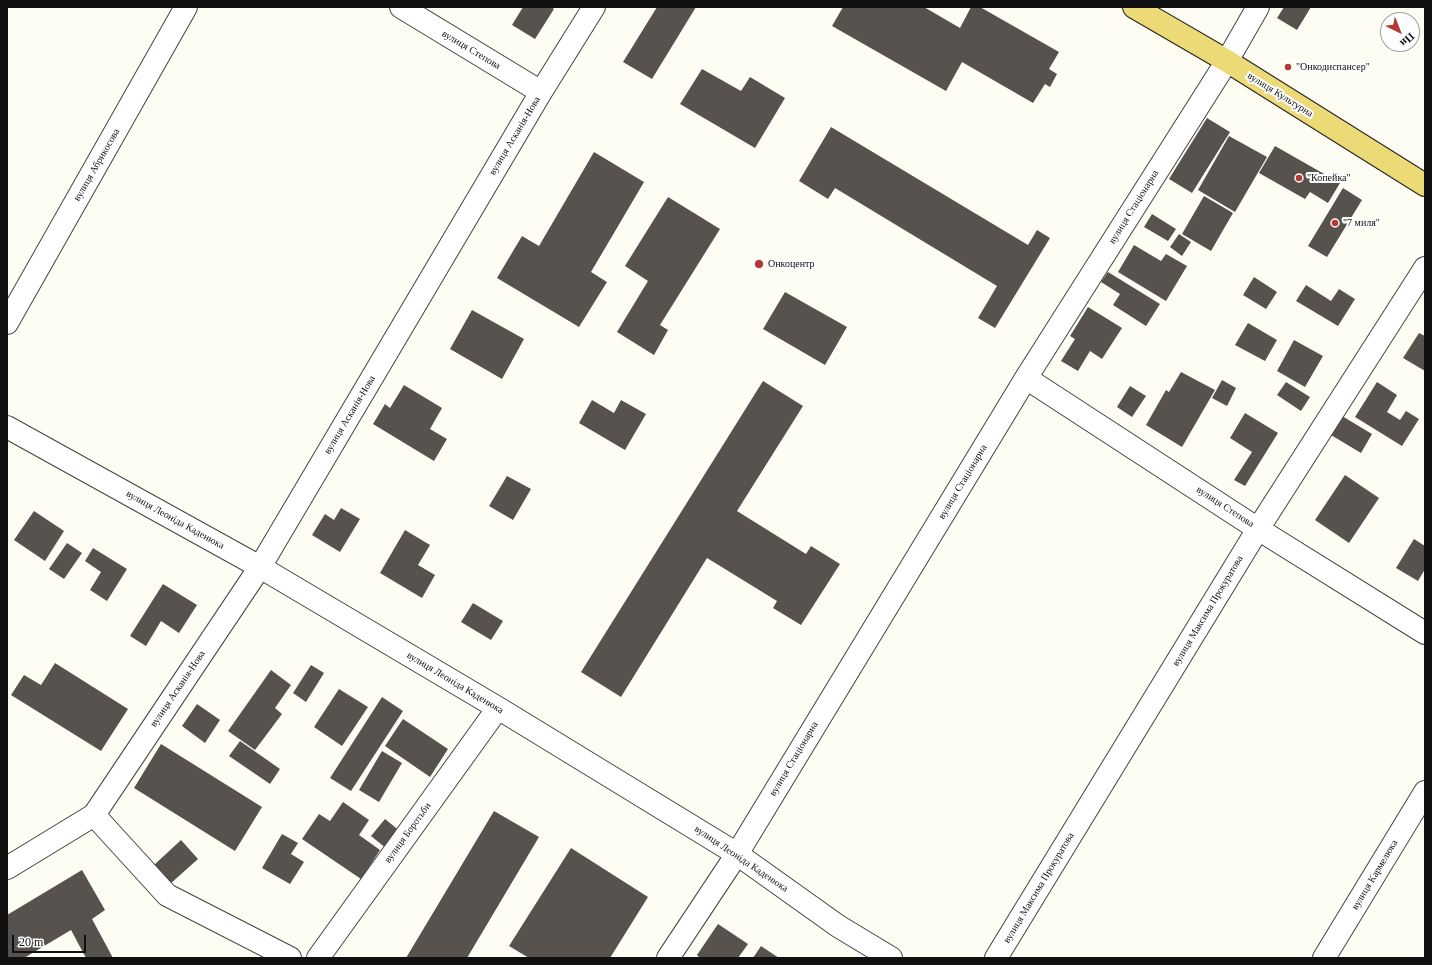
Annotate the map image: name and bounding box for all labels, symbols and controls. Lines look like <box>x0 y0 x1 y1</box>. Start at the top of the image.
north arrow <box>1380 12 1420 52</box>
street label: вулиця Степова <box>439 28 503 72</box>
text: Пн <box>1398 31 1417 50</box>
place label: "Онкодиспансер" <box>1296 61 1370 73</box>
marker: "Онкодиспансер" <box>1283 62 1293 72</box>
street label: вулиця Культурна <box>1245 70 1315 120</box>
street label: вулиця Асканія-Нова <box>487 95 543 177</box>
street label: вулиця Абрикосова <box>71 127 123 203</box>
street label: вулиця Стаціонарна <box>1106 168 1162 246</box>
place label: "Копейка" <box>1307 172 1351 184</box>
marker: "Копейка" <box>1294 173 1304 183</box>
place label: "7 миля" <box>1343 217 1380 229</box>
marker: "7 миля" <box>1330 218 1340 228</box>
marker: Онкоцентр <box>753 258 765 270</box>
place label: Онкоцентр <box>768 258 815 270</box>
street label: вулиця Асканія-Нова <box>322 374 378 456</box>
street label: вулиця Стаціонарна <box>936 443 990 521</box>
street label: вулиця Степова <box>1194 484 1256 530</box>
street label: вулиця Леоніда Каденюка <box>124 488 226 552</box>
street label: вулиця Максима Прокуратова <box>1170 553 1246 669</box>
street label: вулиця Асканія-Нова <box>148 649 208 729</box>
street label: вулиця Леоніда Каденюка <box>405 649 505 717</box>
street label: вулиця Стаціонарна <box>767 720 821 798</box>
street label: вулиця Боротьби <box>382 800 434 866</box>
street label: вулиця Леоніда Каденюка <box>692 823 790 895</box>
street label: вулиця Максима Прокуратова <box>1001 830 1077 946</box>
street label: вулиця Кармелюка <box>1349 838 1401 912</box>
scale bar <box>14 927 88 953</box>
text: 20 m <box>19 935 43 949</box>

